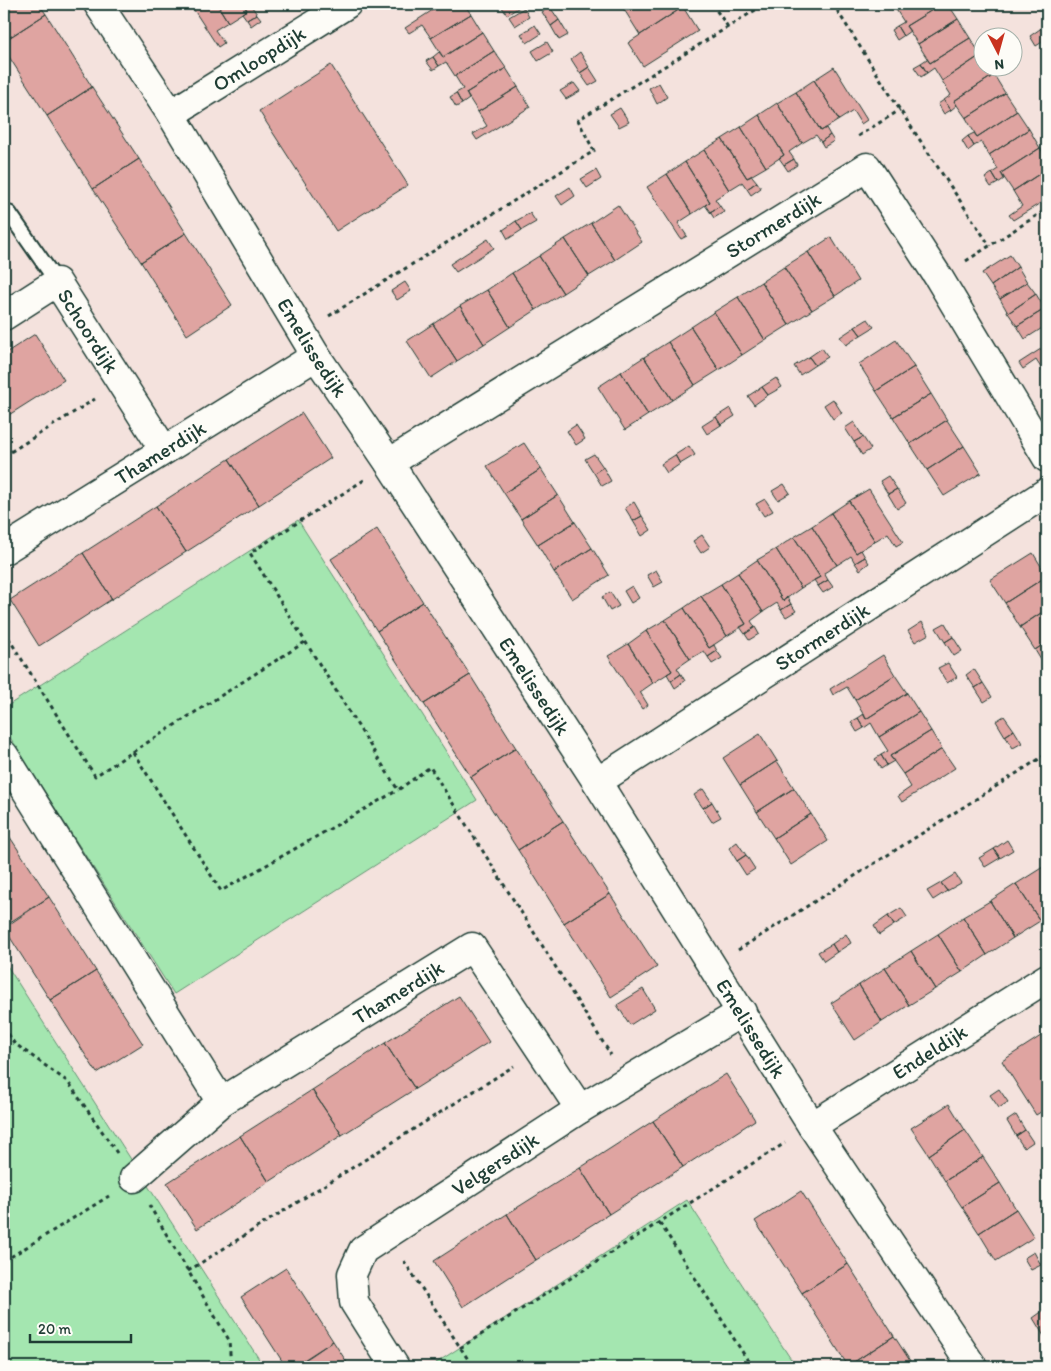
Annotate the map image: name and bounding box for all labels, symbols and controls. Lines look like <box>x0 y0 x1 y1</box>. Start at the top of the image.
street label: Omloopdijk <box>208 20 310 97</box>
north arrow <box>974 28 1024 78</box>
text: N <box>994 55 1005 73</box>
street label: Stormerdijk <box>721 186 825 263</box>
street label: Schoordijk <box>52 284 125 378</box>
street label: Emelissedijk <box>272 293 353 402</box>
street label: Thamerdijk <box>110 415 210 490</box>
street label: Stormerdijk <box>770 597 874 676</box>
street label: Emelissedijk <box>494 632 576 740</box>
street label: Thamerdijk <box>348 954 448 1030</box>
street label: Emelissedijk <box>711 974 792 1082</box>
street label: Endeldijk <box>887 1019 972 1084</box>
street label: Velgersdijk <box>447 1126 543 1201</box>
scale bar <box>30 1311 131 1343</box>
text: 20 m <box>38 1320 72 1338</box>

